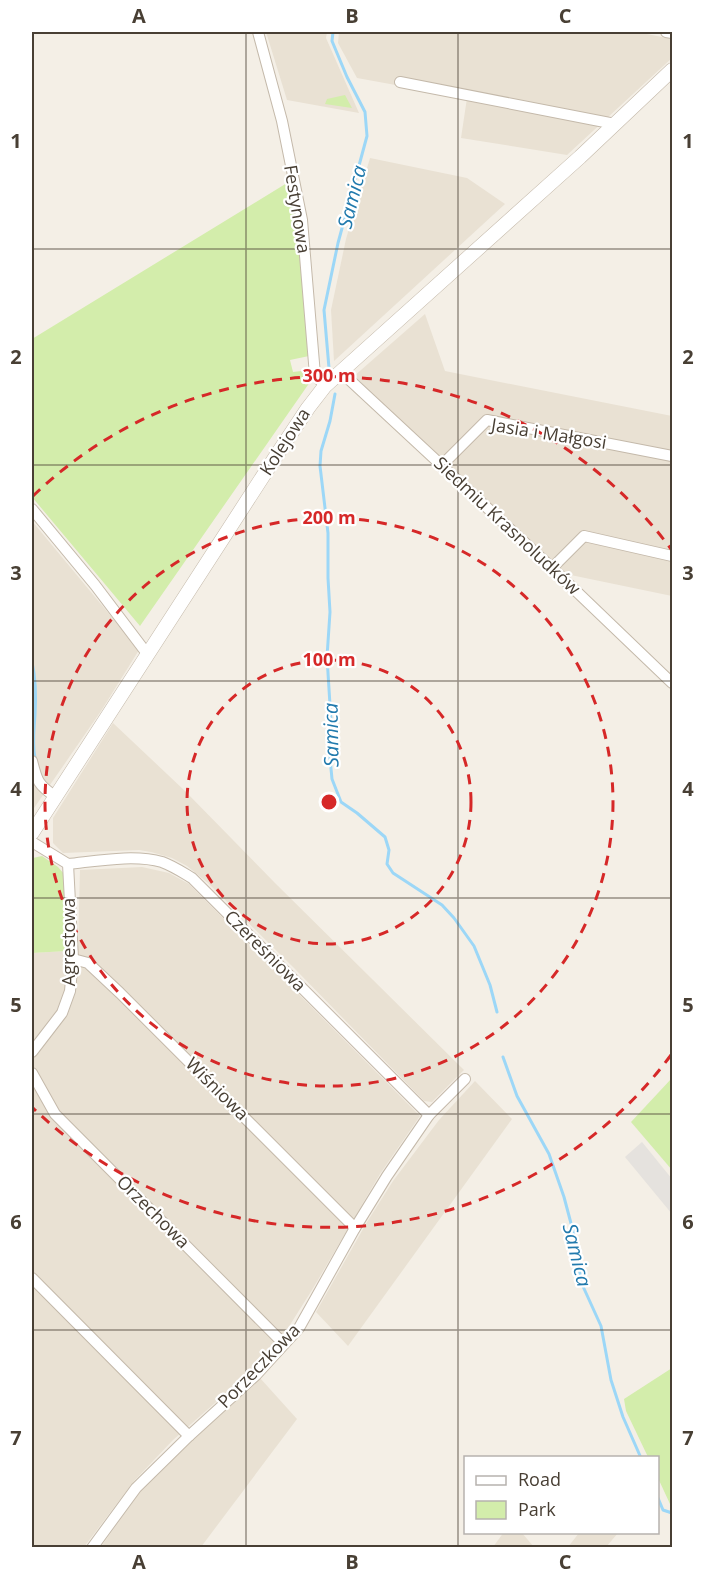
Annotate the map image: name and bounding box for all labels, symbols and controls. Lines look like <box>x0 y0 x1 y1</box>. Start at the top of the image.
text: A <box>132 2 146 29</box>
text: B <box>345 2 359 29</box>
text: C <box>559 2 572 29</box>
text: 1 <box>10 127 22 154</box>
text: 1 <box>682 127 694 154</box>
water label: Samica <box>331 162 372 231</box>
street label: Festynowa <box>279 163 317 255</box>
text: 2 <box>10 343 22 370</box>
text: 2 <box>682 343 694 370</box>
text: 300 m <box>302 363 356 387</box>
street label: Kolejowa <box>253 403 315 480</box>
street label: Jasia i Małgosi <box>488 412 608 454</box>
street label: Siedmiu Krasnoludków <box>429 451 586 600</box>
text: 200 m <box>302 505 356 529</box>
text: 3 <box>10 559 22 586</box>
text: 3 <box>682 559 694 586</box>
text: 100 m <box>302 647 356 671</box>
water label: Samica <box>316 703 345 767</box>
text: 4 <box>10 775 22 802</box>
text: 4 <box>682 775 694 802</box>
centre of rings <box>319 792 339 812</box>
street label: Agrestowa <box>56 898 80 986</box>
street label: Czereśniowa <box>220 904 312 996</box>
text: 5 <box>10 991 22 1018</box>
text: 5 <box>682 991 694 1018</box>
street label: Wiśniowa <box>181 1051 255 1125</box>
street label: Orzechowa <box>112 1169 196 1253</box>
text: 6 <box>10 1208 22 1235</box>
text: 6 <box>682 1208 694 1235</box>
water label: Samica <box>557 1220 598 1289</box>
street label: Porzeczkowa <box>212 1318 305 1413</box>
text: 7 <box>10 1424 22 1451</box>
text: 7 <box>682 1424 694 1451</box>
legend <box>464 1456 659 1534</box>
text: Road <box>518 1467 561 1491</box>
text: Park <box>518 1497 556 1521</box>
text: A <box>132 1548 146 1575</box>
text: B <box>345 1548 359 1575</box>
text: C <box>559 1548 572 1575</box>

